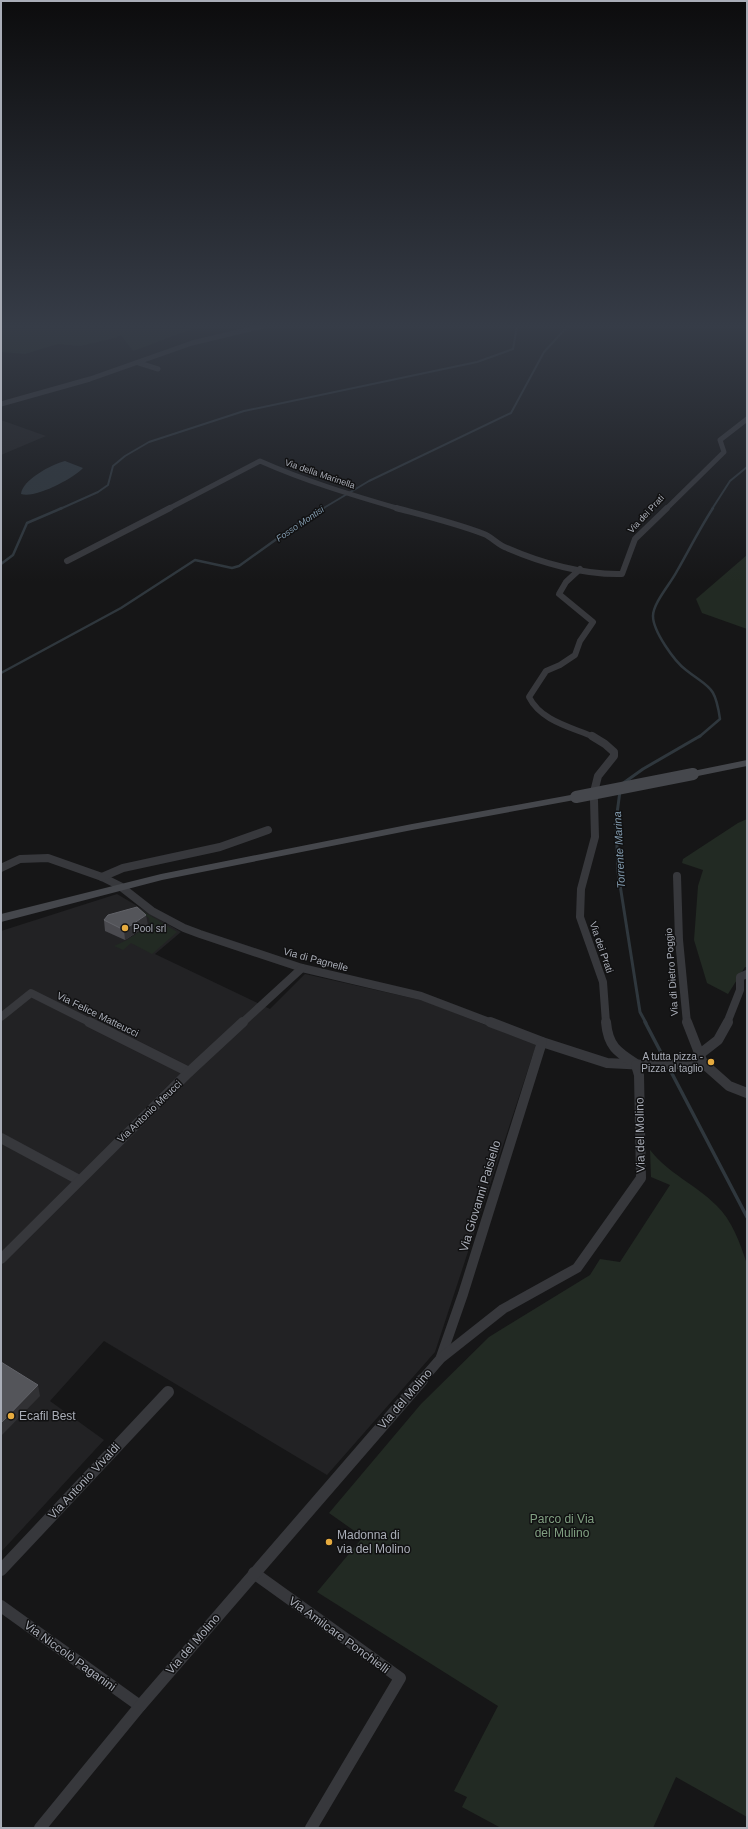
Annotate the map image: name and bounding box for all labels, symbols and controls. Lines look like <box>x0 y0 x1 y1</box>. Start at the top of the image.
street label: Via della Marinella <box>284 457 356 491</box>
street label: Via dei Prati <box>626 493 666 535</box>
water label: Fosso Montisi <box>274 504 327 544</box>
water label: Torrente Marina <box>611 811 627 889</box>
street label: Via dei Prati <box>588 920 615 974</box>
marker: Pool srl <box>120 923 130 933</box>
place label: Pool srl <box>133 923 166 934</box>
street label: Via di Dietro Poggio <box>663 927 680 1016</box>
street label: Via di Pagnelle <box>282 946 350 974</box>
street label: Via Felice Matteucci <box>55 990 140 1039</box>
place label: A tutta pizza - Pizza al taglio <box>641 1051 703 1074</box>
marker: A tutta pizza - Pizza al taglio <box>706 1057 716 1067</box>
street label: Via Antonio Meucci <box>115 1078 184 1145</box>
street label: Via del Molino <box>632 1097 648 1173</box>
street label: Via Giovanni Paisiello <box>456 1138 504 1253</box>
street label: Via del Molino <box>375 1366 435 1432</box>
place label: Ecafil Best <box>19 1409 76 1423</box>
marker: Ecafil Best <box>6 1411 16 1421</box>
street label: Via Antonio Vivaldi <box>45 1440 123 1522</box>
park label: Parco di Via del Mulino <box>530 1512 595 1540</box>
place label: Madonna di via del Molino <box>337 1528 411 1556</box>
marker: Madonna di via del Molino <box>324 1537 334 1547</box>
street label: Via Amilcare Ponchielli <box>286 1594 392 1676</box>
street label: Via del Molino <box>163 1611 223 1677</box>
street label: Via Niccolò Paganini <box>21 1618 119 1694</box>

